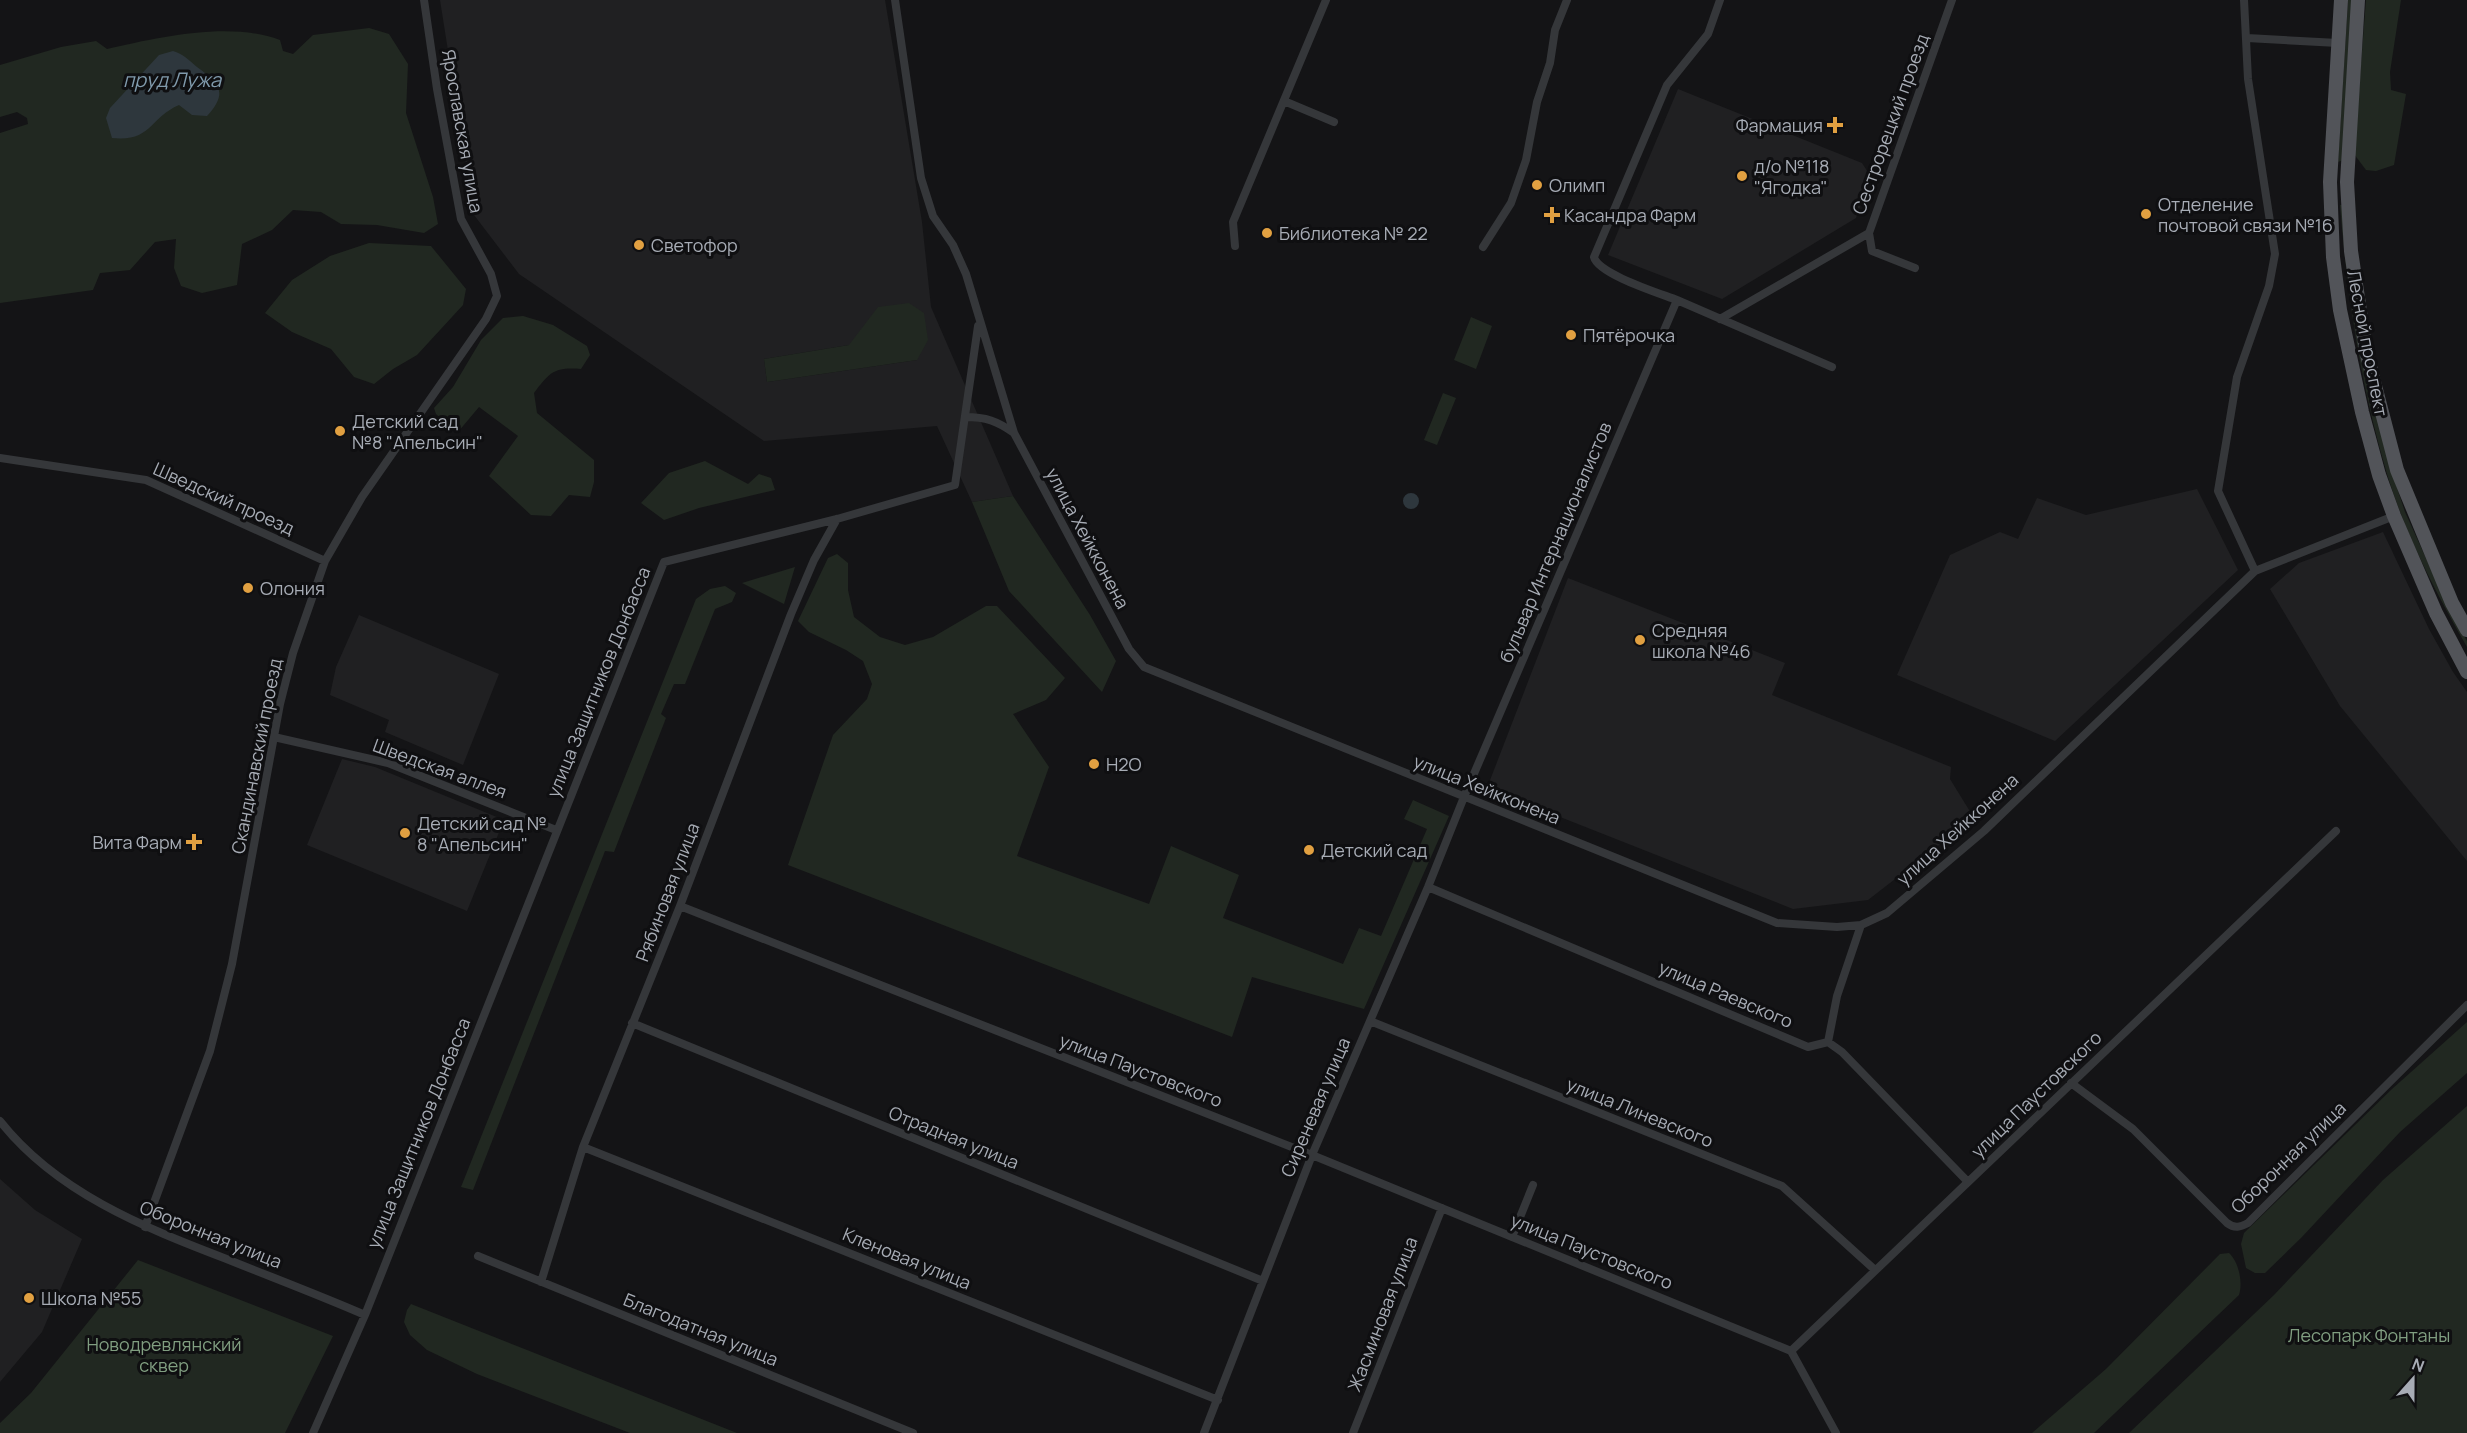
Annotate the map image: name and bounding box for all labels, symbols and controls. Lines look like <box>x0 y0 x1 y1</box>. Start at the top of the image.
street label: Сестрорецкий проезд <box>1846 30 1934 218</box>
street label: Ярославская улица <box>437 47 489 215</box>
water label: пруд Лужа <box>123 66 222 93</box>
place label: Фармация <box>1736 113 1823 137</box>
marker: Фармация <box>1828 118 1842 132</box>
place label: д/о №118 "Ягодка" <box>1754 154 1830 199</box>
marker: д/о №118 "Ягодка" <box>1735 169 1749 183</box>
place label: Олимп <box>1549 173 1605 197</box>
marker: Олимп <box>1530 178 1544 192</box>
place label: Отделение почтовой связи №16 <box>2158 192 2333 237</box>
place label: Касандра Фарм <box>1564 203 1696 227</box>
marker: Отделение почтовой связи №16 <box>2139 207 2153 221</box>
marker: Касандра Фарм <box>1545 208 1559 222</box>
place label: Библиотека № 22 <box>1279 221 1428 245</box>
marker: Библиотека № 22 <box>1260 226 1274 240</box>
place label: Светофор <box>651 233 738 257</box>
marker: Светофор <box>632 238 646 252</box>
street label: Лесной проспект <box>2342 268 2394 418</box>
place label: Пятёрочка <box>1583 323 1675 347</box>
marker: Пятёрочка <box>1564 328 1578 342</box>
place label: Детский сад №8 "Апельсин" <box>352 409 483 454</box>
street label: бульвар Интернационалистов <box>1493 418 1617 666</box>
marker: Детский сад №8 "Апельсин" <box>333 424 347 438</box>
street label: Шведский проезд <box>150 456 298 540</box>
street label: улица Хейкконена <box>1041 463 1135 613</box>
street label: улица Защитников Донбасса <box>541 563 655 801</box>
place label: Олония <box>260 576 325 600</box>
marker: Олония <box>241 581 255 595</box>
place label: Средняя школа №46 <box>1652 618 1751 663</box>
marker: Средняя школа №46 <box>1633 633 1647 647</box>
street label: Скандинавский проезд <box>225 656 287 856</box>
street label: Шведская аллея <box>370 733 510 803</box>
street label: улица Хейкконена <box>1410 749 1564 829</box>
place label: H2O <box>1106 752 1142 776</box>
marker: H2O <box>1087 757 1101 771</box>
street label: улица Хейкконена <box>1891 768 2023 890</box>
place label: Детский сад № 8 "Апельсин" <box>417 811 547 856</box>
street label: Рябиновая улица <box>629 819 705 965</box>
marker: Детский сад № 8 "Апельсин" <box>398 826 412 840</box>
place label: Вита Фарм <box>92 830 182 854</box>
marker: Вита Фарм <box>187 835 201 849</box>
place label: Детский сад <box>1321 838 1427 862</box>
marker: Детский сад <box>1302 843 1316 857</box>
street label: улица Раевского <box>1655 955 1797 1033</box>
street label: улица Защитников Донбасса <box>361 1014 475 1252</box>
street label: улица Паустовского <box>1966 1025 2106 1163</box>
street label: улица Паустовского <box>1056 1028 1226 1112</box>
street label: Сиреневая улица <box>1275 1034 1355 1180</box>
street label: улица Линевского <box>1563 1072 1717 1152</box>
street label: Оборонная улица <box>2225 1096 2351 1218</box>
street label: Отрадная улица <box>885 1100 1023 1174</box>
street label: Оборонная улица <box>136 1195 286 1273</box>
street label: улица Паустовского <box>1507 1208 1677 1294</box>
street label: Кленовая улица <box>839 1221 975 1295</box>
street label: Жасминовая улица <box>1341 1233 1423 1395</box>
place label: Школа №55 <box>41 1286 141 1310</box>
street label: Благодатная улица <box>620 1287 782 1371</box>
marker: Школа №55 <box>22 1291 36 1305</box>
park label: Лесопарк Фонтаны <box>2288 1323 2450 1347</box>
park label: Новодревлянский сквер <box>86 1332 242 1377</box>
north arrow <box>2383 1349 2443 1409</box>
text: N <box>2409 1353 2428 1377</box>

